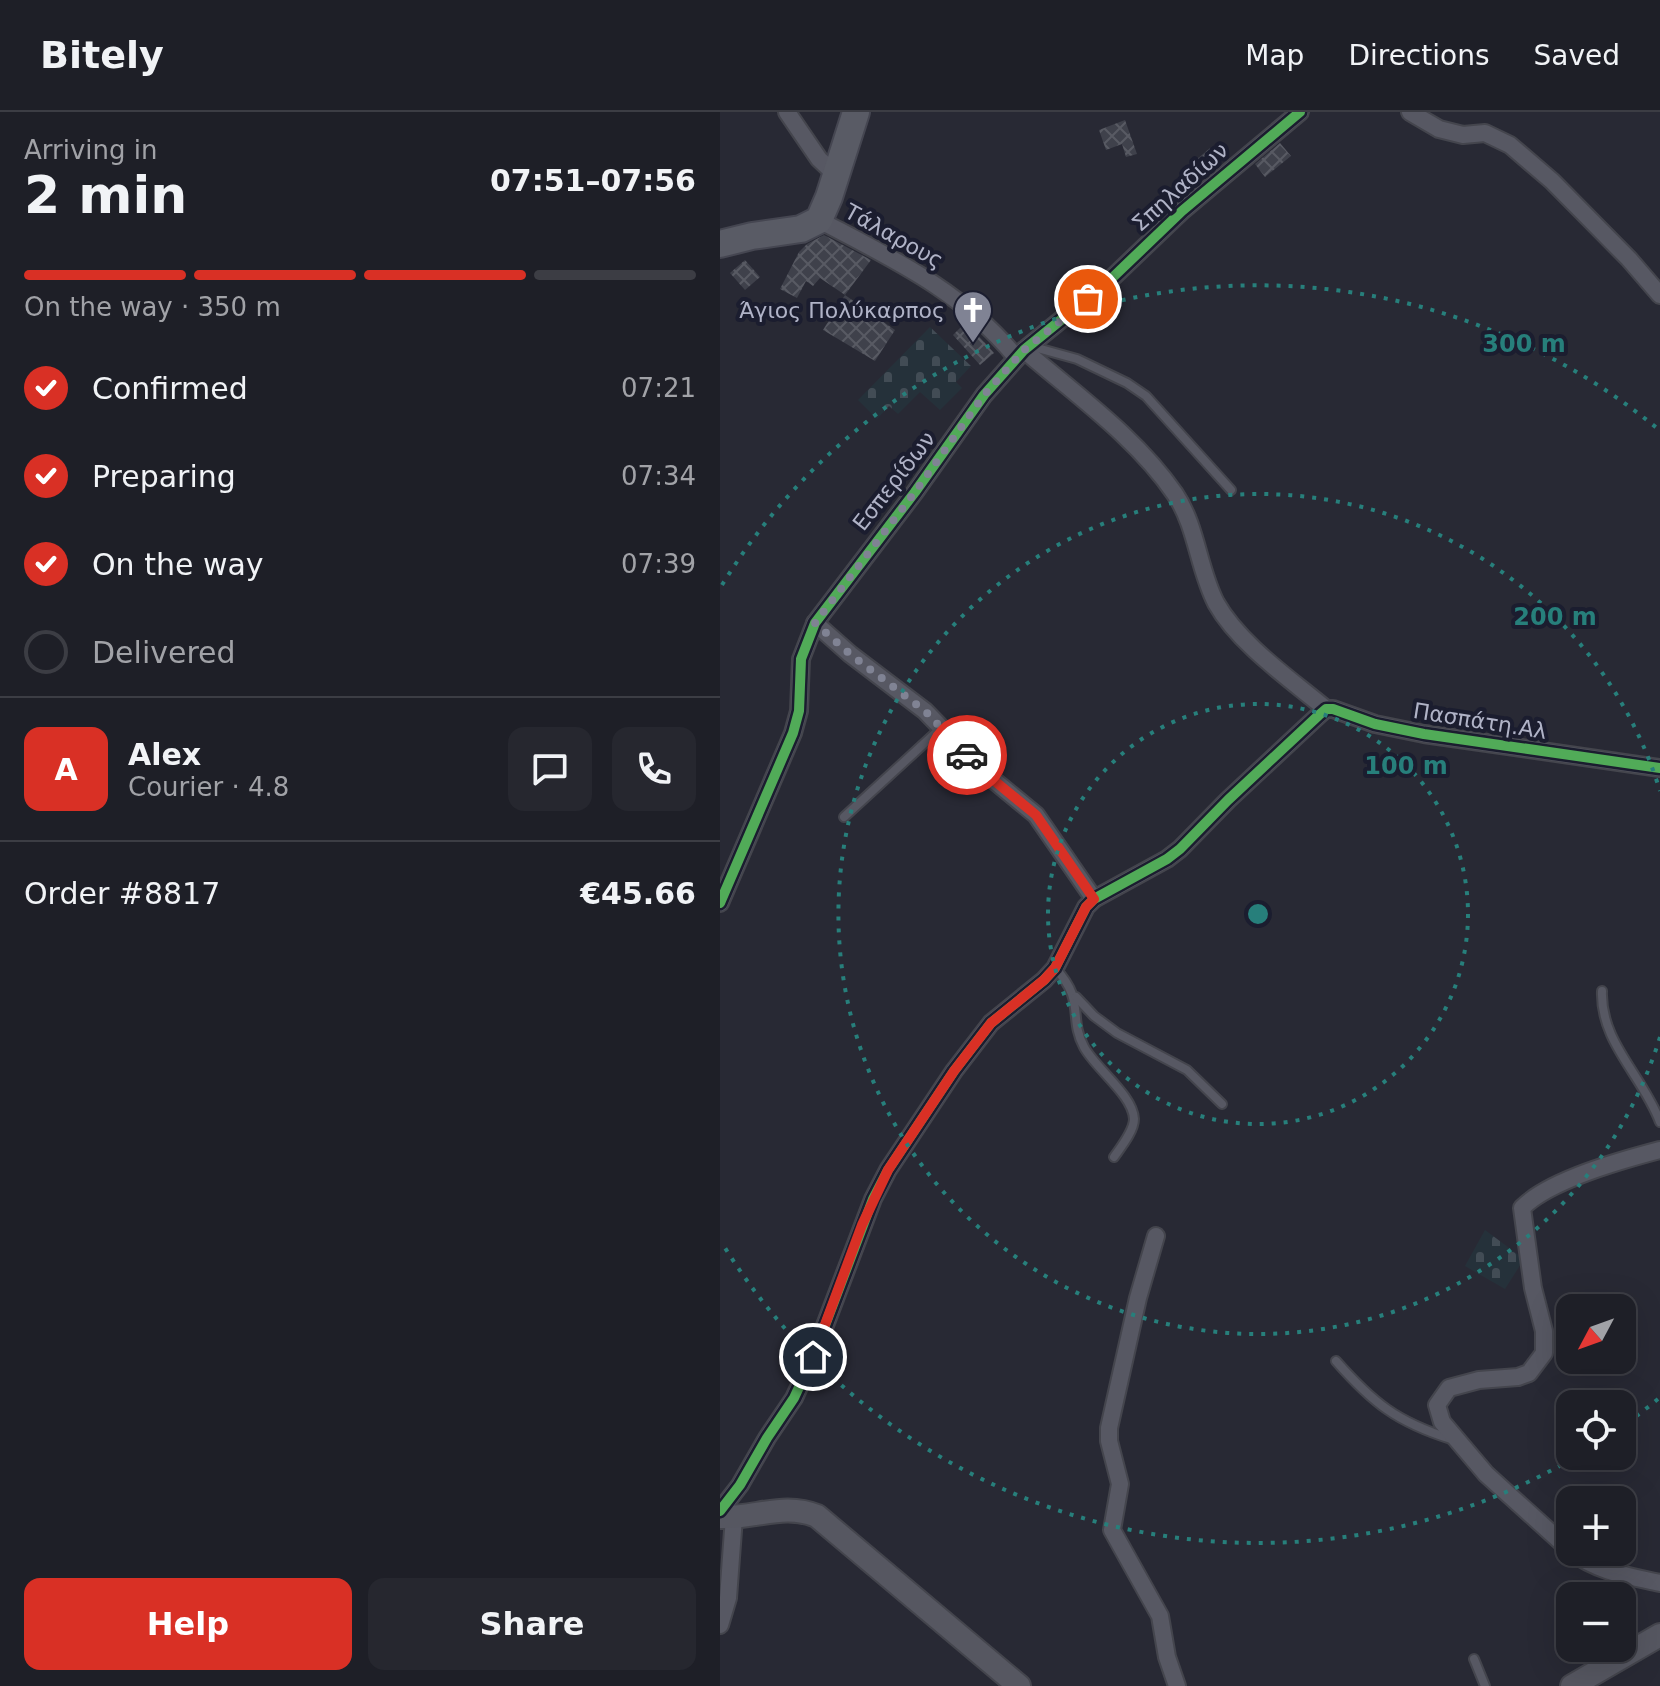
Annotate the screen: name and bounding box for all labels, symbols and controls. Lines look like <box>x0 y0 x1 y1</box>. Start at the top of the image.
text: Bitely <box>40 33 164 77</box>
text: Map <box>1245 39 1304 72</box>
text: Directions <box>1348 39 1489 72</box>
text: Saved <box>1533 39 1620 72</box>
text: Arriving in <box>24 135 158 165</box>
street label: Σπηλαδίων <box>1127 137 1233 237</box>
text: 07:51–07:56 <box>490 163 696 198</box>
text: 2 min <box>24 165 187 225</box>
street label: Τάλαρους <box>840 198 948 273</box>
pin <box>1054 265 1122 333</box>
icon: bag <box>1066 277 1110 321</box>
church icon: Άγιος Πολύκαρπος <box>952 289 994 344</box>
text: On the way · 350 m <box>24 292 281 322</box>
place label: Άγιος Πολύκαρπος <box>739 298 945 323</box>
text: 300 m <box>1482 330 1566 358</box>
icon: check <box>24 366 68 410</box>
text: Confirmed <box>92 371 248 406</box>
text: 07:21 <box>621 373 696 403</box>
street label: Εσπερίδων <box>848 427 940 535</box>
icon: check <box>24 454 68 498</box>
text: Preparing <box>92 459 236 494</box>
text: 07:34 <box>621 461 696 491</box>
icon: check <box>24 542 68 586</box>
text: On the way <box>92 547 264 582</box>
text: 07:39 <box>621 549 696 579</box>
text: 200 m <box>1513 603 1597 631</box>
text: Delivered <box>92 635 236 670</box>
street label: Πασπάτη.Αλ <box>1411 698 1549 744</box>
courier <box>927 715 1007 795</box>
button: chat <box>508 727 592 811</box>
button: phone <box>612 727 696 811</box>
icon: car <box>945 733 989 777</box>
text: Alex <box>128 737 201 772</box>
text: A <box>54 752 78 787</box>
text: 100 m <box>1364 752 1448 780</box>
text: Courier · 4.8 <box>128 772 289 802</box>
text: Order #8817 <box>24 876 220 911</box>
text: €45.66 <box>580 876 696 911</box>
centre of rings <box>1244 900 1272 928</box>
north arrow <box>1556 1294 1636 1374</box>
map controls <box>1556 1294 1636 1662</box>
pin <box>779 1323 847 1391</box>
icon: home <box>791 1335 835 1379</box>
button: locate <box>1556 1390 1636 1470</box>
button: + <box>1556 1486 1636 1566</box>
button: Help <box>24 1578 352 1670</box>
button: Share <box>368 1578 696 1670</box>
button: − <box>1556 1582 1636 1662</box>

